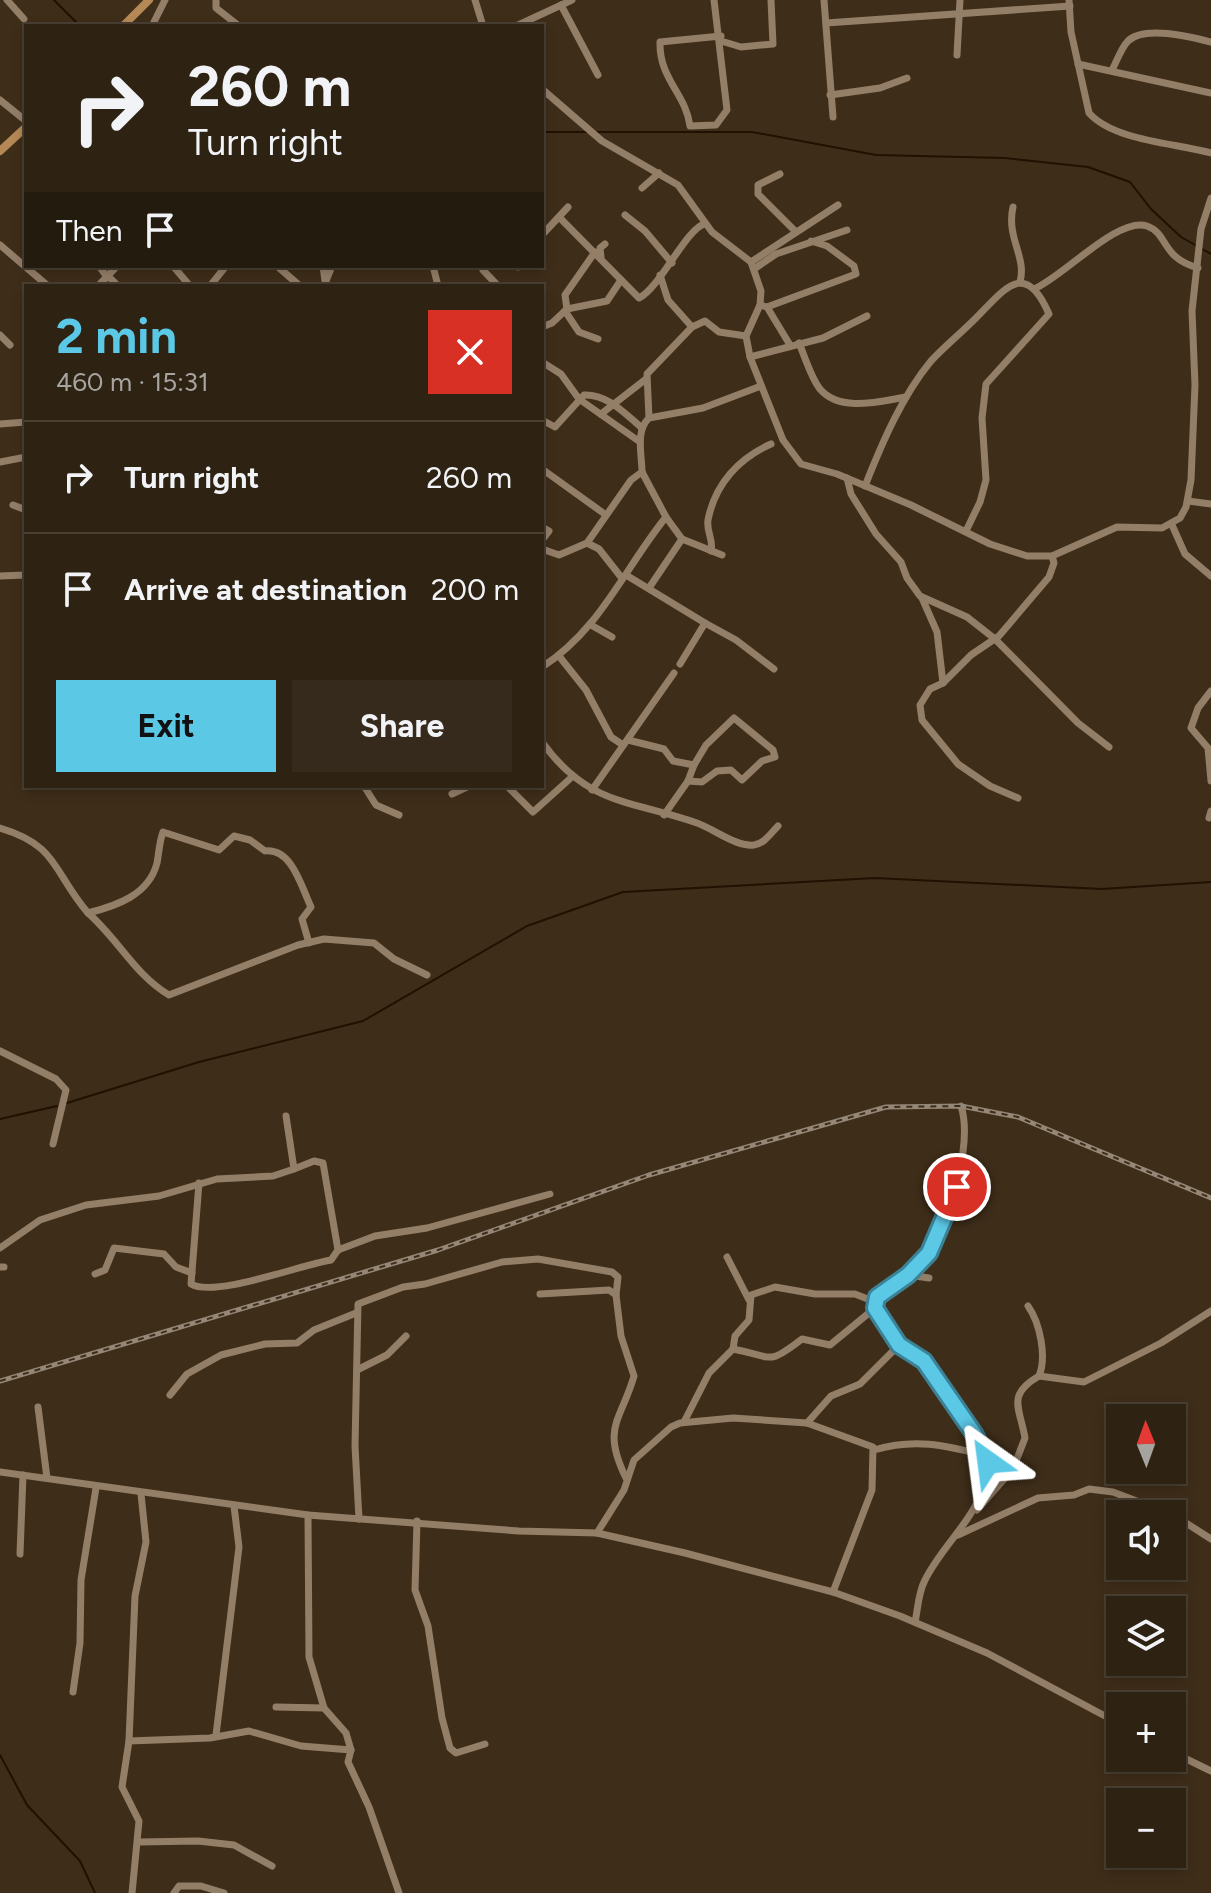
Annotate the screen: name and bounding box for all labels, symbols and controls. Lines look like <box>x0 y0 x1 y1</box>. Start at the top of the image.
text: 260 m <box>188 53 351 120</box>
icon: right <box>56 56 160 160</box>
text: Turn right <box>188 121 343 164</box>
icon: arrive <box>138 208 182 252</box>
text: Then <box>56 212 122 249</box>
text: 2 min <box>56 307 177 365</box>
button: close <box>428 310 512 394</box>
text: 460 m · 15:31 <box>56 366 209 398</box>
icon: right <box>56 455 100 499</box>
text: Turn right <box>124 459 259 496</box>
text: 260 m <box>426 459 512 496</box>
icon: arrive <box>56 567 100 611</box>
text: Arrive at destination <box>124 571 407 608</box>
text: 200 m <box>431 571 519 608</box>
button: Exit <box>56 680 276 772</box>
button: Share <box>292 680 512 772</box>
pin <box>923 1153 991 1221</box>
icon: arrive <box>935 1165 979 1209</box>
north arrow <box>1106 1404 1186 1484</box>
map controls <box>1106 1404 1186 1868</box>
position arrow <box>946 1420 1030 1504</box>
button: sound <box>1106 1500 1186 1580</box>
button: layers <box>1106 1596 1186 1676</box>
button: + <box>1106 1692 1186 1772</box>
button: − <box>1106 1788 1186 1868</box>

